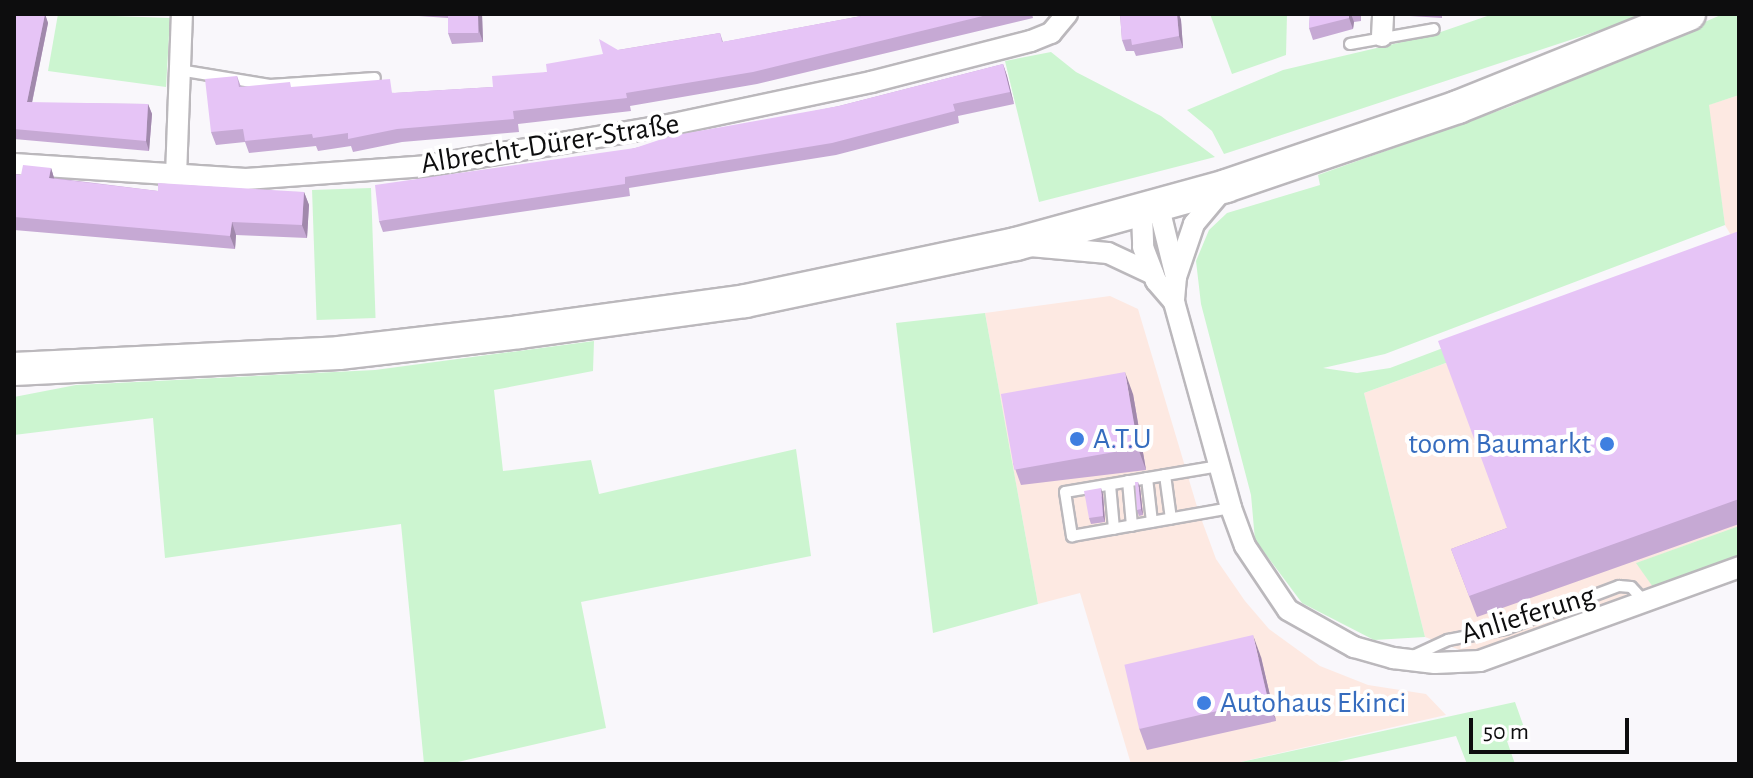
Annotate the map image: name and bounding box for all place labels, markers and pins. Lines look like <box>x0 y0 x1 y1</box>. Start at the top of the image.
place label: A.T.U <box>1093 421 1151 457</box>
place label: toom Baumarkt <box>1408 426 1591 462</box>
marker: A.T.U <box>1068 430 1086 448</box>
marker: toom Baumarkt <box>1598 435 1616 453</box>
place label: Autohaus Ekinci <box>1220 685 1406 721</box>
marker: Autohaus Ekinci <box>1195 694 1213 712</box>

